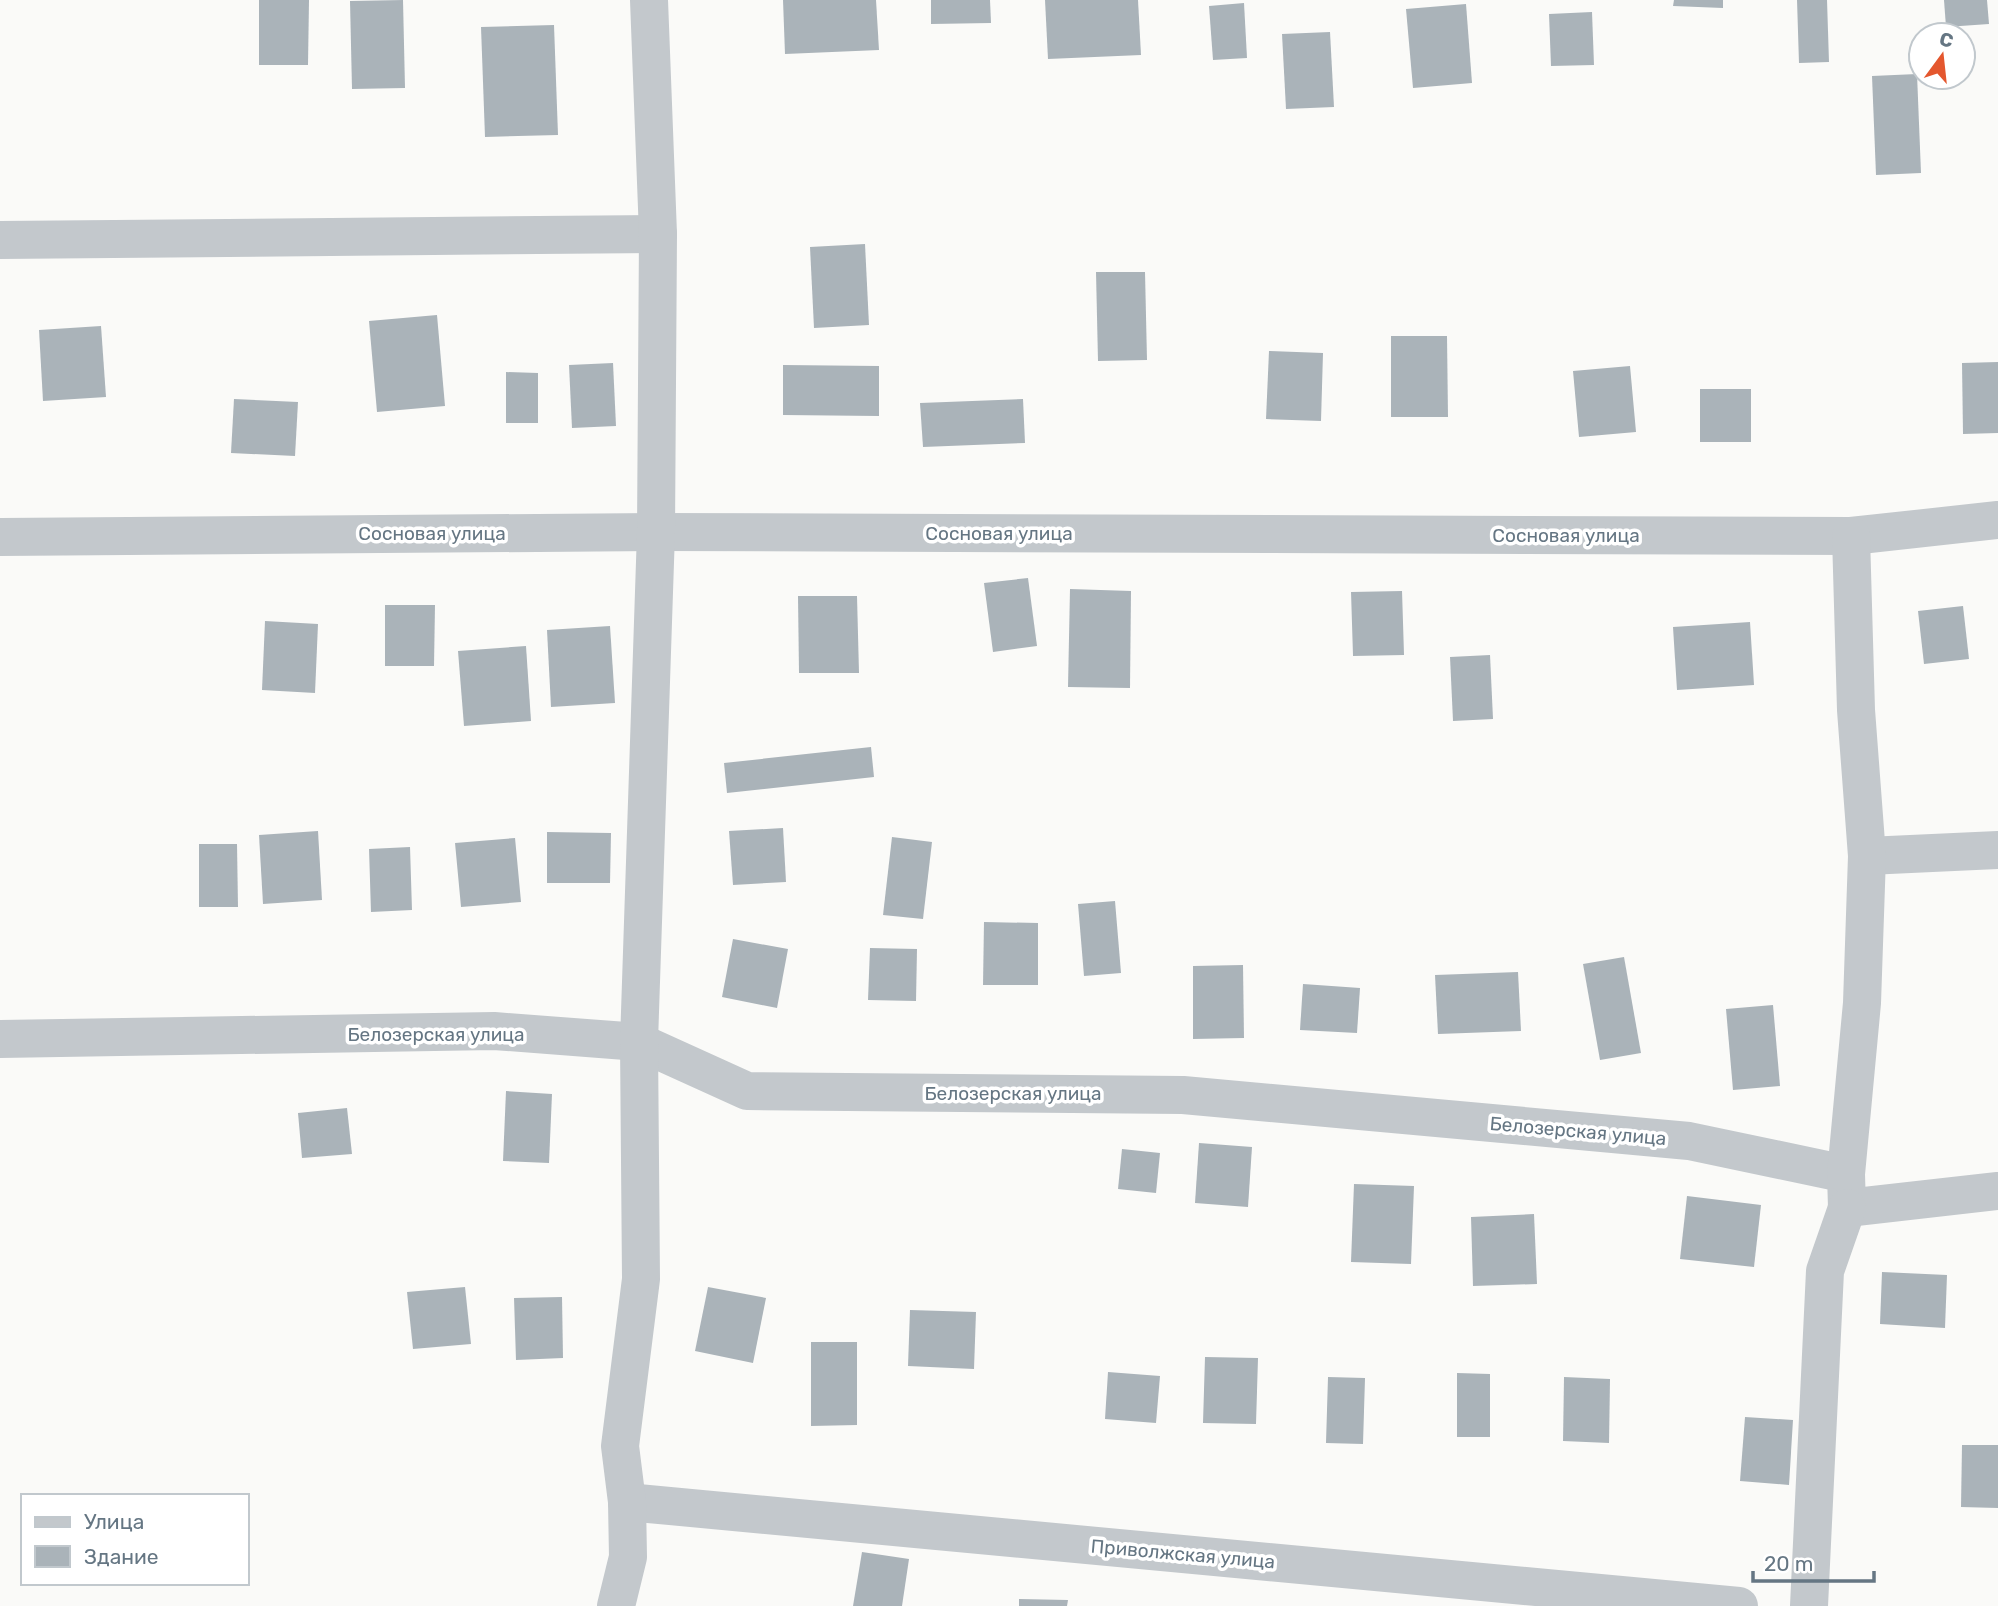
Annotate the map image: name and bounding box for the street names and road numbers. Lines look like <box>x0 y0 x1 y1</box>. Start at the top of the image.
street label: Сосновая улица <box>358 522 506 545</box>
street label: Сосновая улица <box>925 522 1073 545</box>
street label: Сосновая улица <box>1492 524 1640 547</box>
street label: Белозерская улица <box>347 1023 525 1046</box>
street label: Белозерская улица <box>924 1082 1102 1105</box>
street label: Белозерская улица <box>1489 1112 1667 1150</box>
street label: Приволжская улица <box>1090 1534 1276 1574</box>

